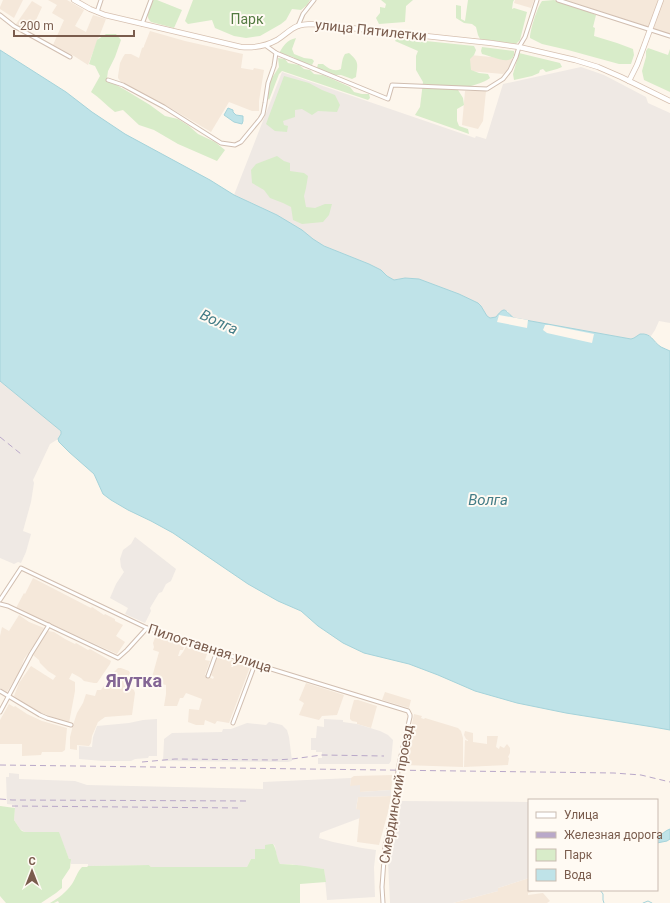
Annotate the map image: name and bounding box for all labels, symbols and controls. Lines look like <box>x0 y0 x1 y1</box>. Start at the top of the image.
park label: Парк <box>230 11 264 27</box>
scale bar <box>14 12 134 38</box>
street label: улица Пятилетки <box>314 16 428 44</box>
text: 200 m <box>20 19 54 33</box>
water label: Волга <box>197 305 241 339</box>
water label: Волга <box>468 491 508 509</box>
street label: Пилоставная улица <box>146 620 274 676</box>
district label: Ягутка <box>105 670 162 691</box>
street label: Смердинский проезд <box>376 723 416 865</box>
legend <box>528 799 658 891</box>
text: Улица <box>564 808 599 822</box>
text: Железная дорога <box>564 828 663 842</box>
text: Парк <box>564 848 593 862</box>
north arrow <box>12 851 52 891</box>
text: С <box>28 855 36 868</box>
text: Вода <box>564 868 592 882</box>

